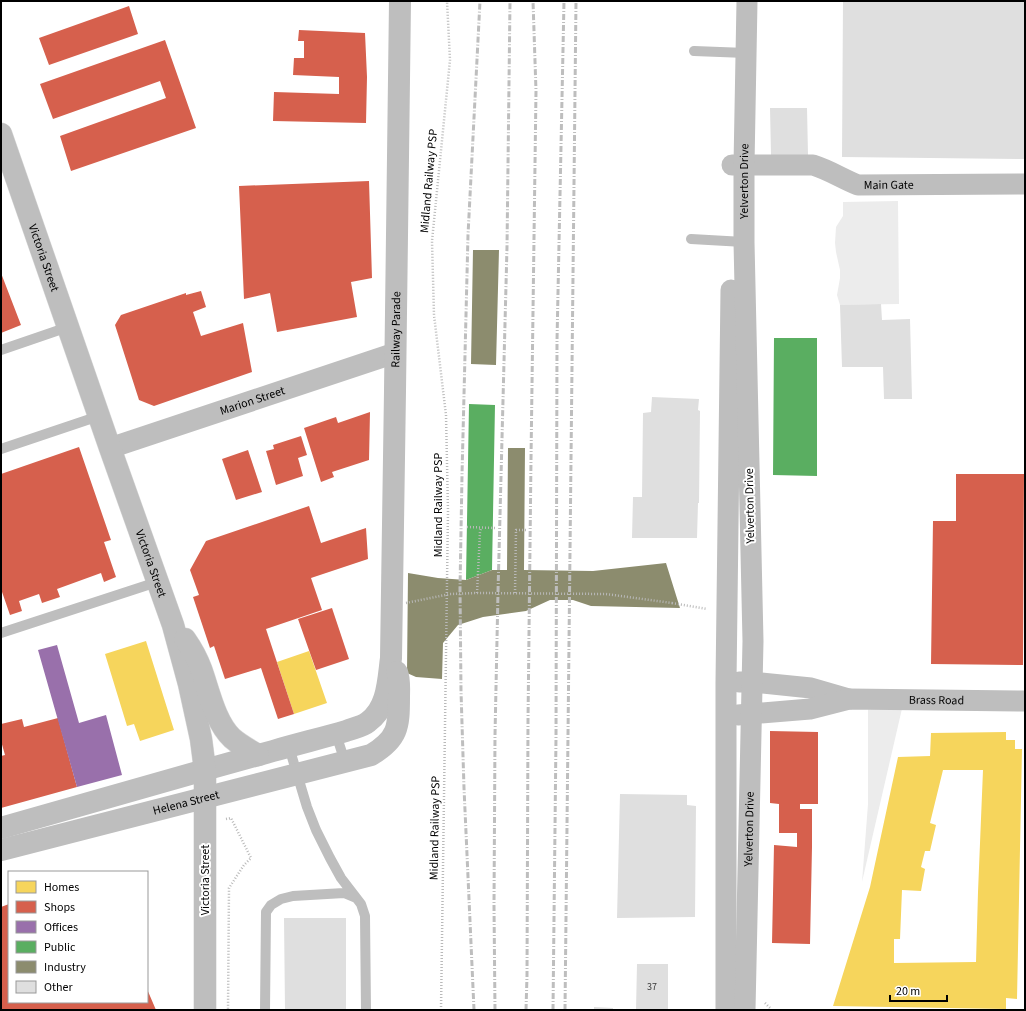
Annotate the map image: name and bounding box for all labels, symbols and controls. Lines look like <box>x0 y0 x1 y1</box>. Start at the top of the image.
street label: Midland Railway PSP <box>416 128 442 234</box>
street label: Yelverton Drive <box>736 143 753 220</box>
street label: Main Gate <box>864 176 914 193</box>
street label: Victoria Street <box>24 222 64 294</box>
street label: Railway Parade <box>387 291 405 368</box>
street label: Marion Street <box>218 382 287 419</box>
street label: Midland Railway PSP <box>430 453 447 557</box>
street label: Yelverton Drive <box>741 468 759 545</box>
street label: Victoria Street <box>131 527 171 600</box>
street label: Brass Road <box>909 691 964 709</box>
street label: Midland Railway PSP <box>426 775 444 880</box>
street label: Helena Street <box>151 786 221 819</box>
street label: Yelverton Drive <box>740 791 758 868</box>
street label: Victoria Street <box>197 845 214 915</box>
legend <box>8 871 148 1003</box>
text: Homes <box>44 879 79 896</box>
text: Shops <box>44 899 75 916</box>
text: Offices <box>44 919 78 936</box>
text: Public <box>44 939 76 956</box>
text: Industry <box>44 959 86 976</box>
scale bar <box>890 977 947 1003</box>
text: Other <box>44 979 74 996</box>
house number: 37 <box>647 980 657 994</box>
text: 20 m <box>896 983 920 1000</box>

